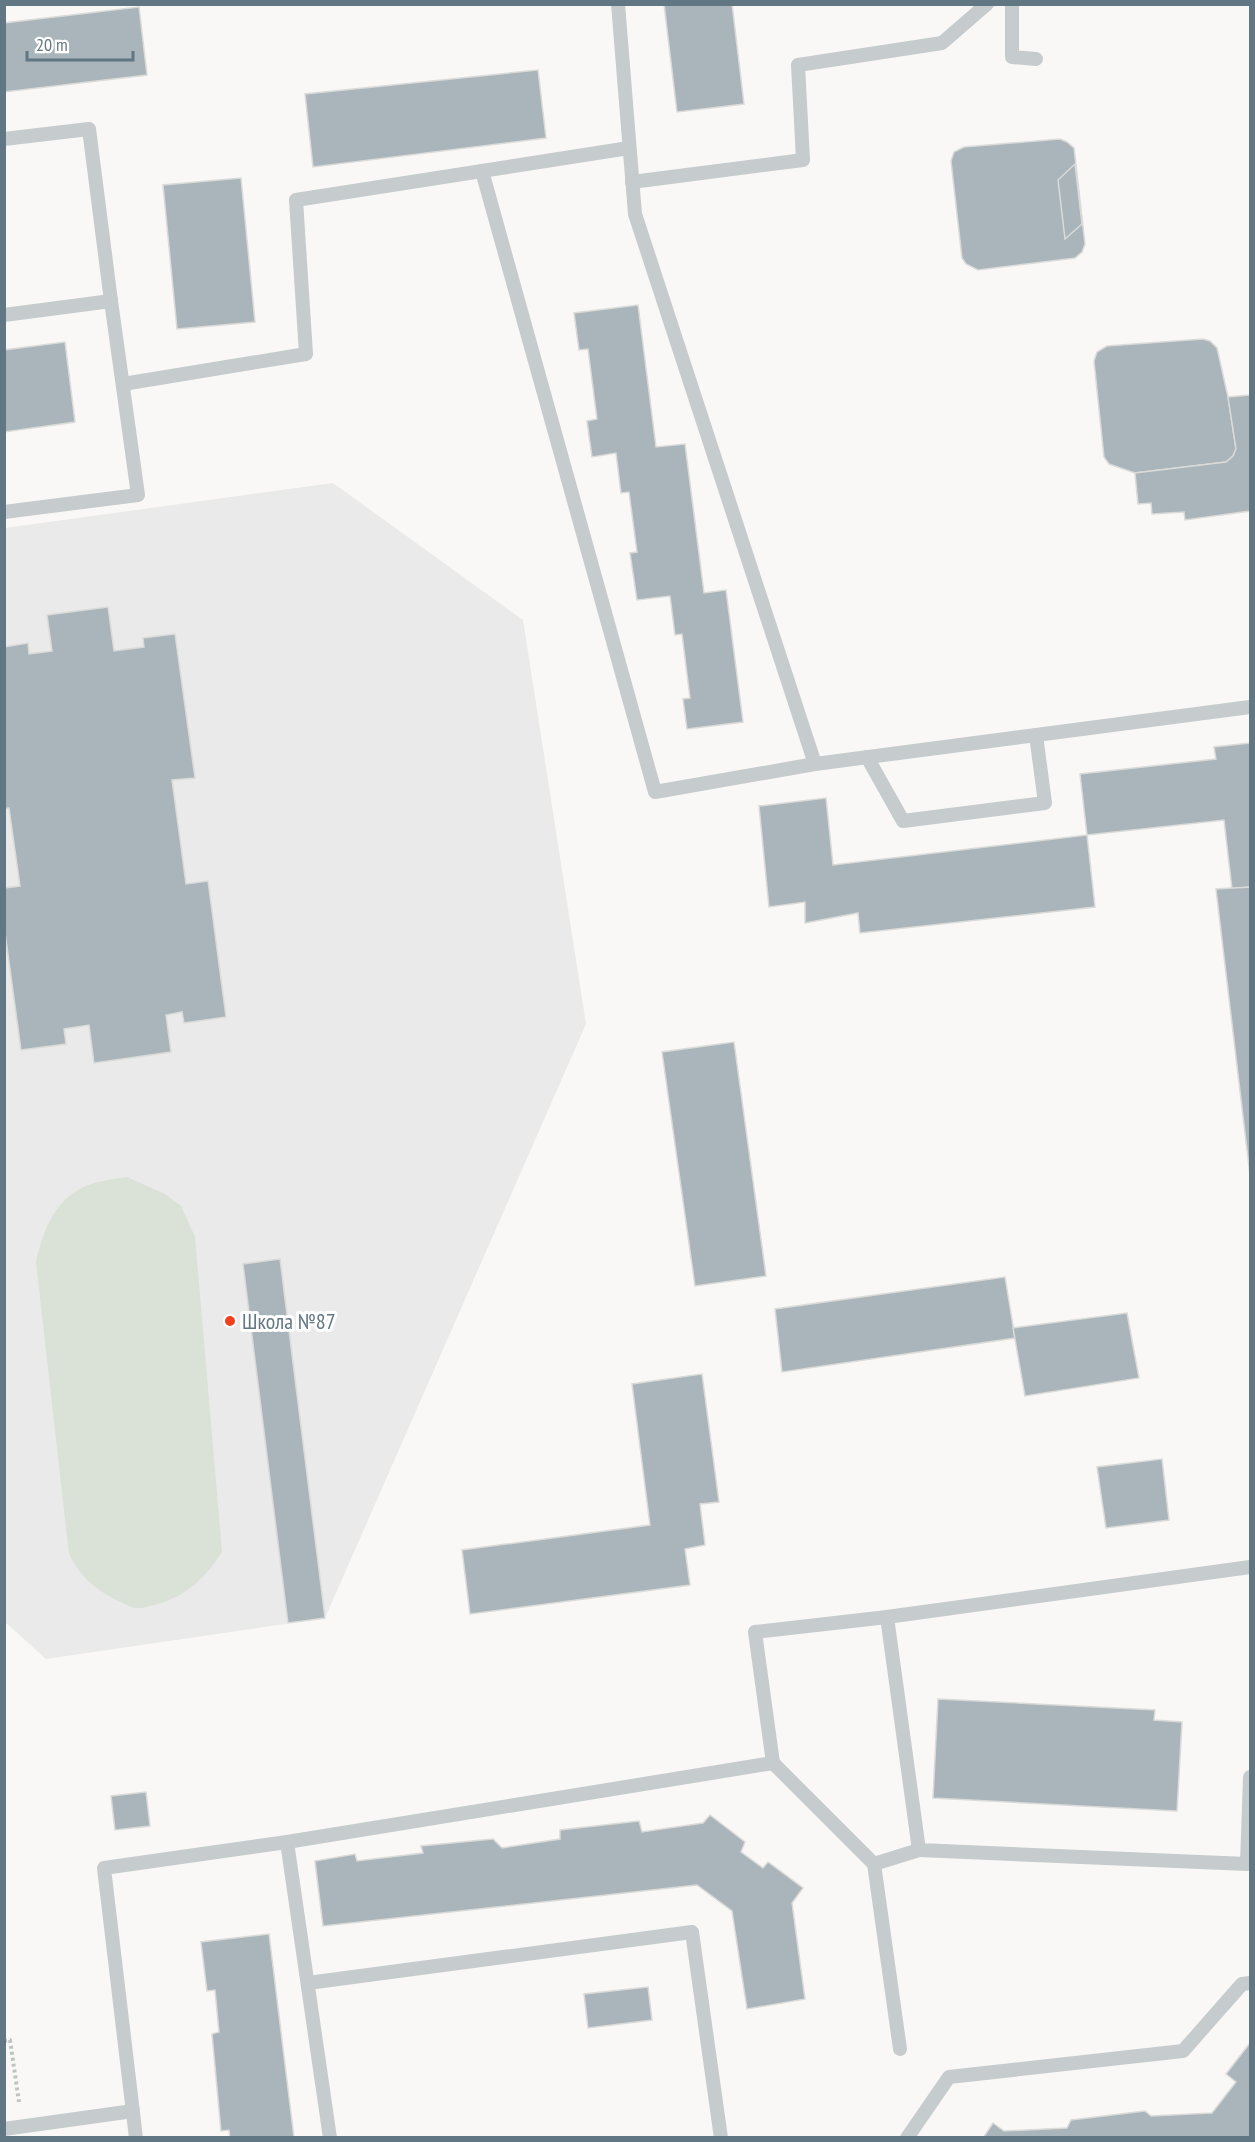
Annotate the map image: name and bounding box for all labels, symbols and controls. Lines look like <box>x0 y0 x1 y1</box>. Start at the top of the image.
scale bar <box>27 24 134 62</box>
text: 20 m <box>36 33 68 56</box>
place label: Школа №87 <box>242 1307 336 1335</box>
marker: Школа №87 <box>223 1314 237 1328</box>

